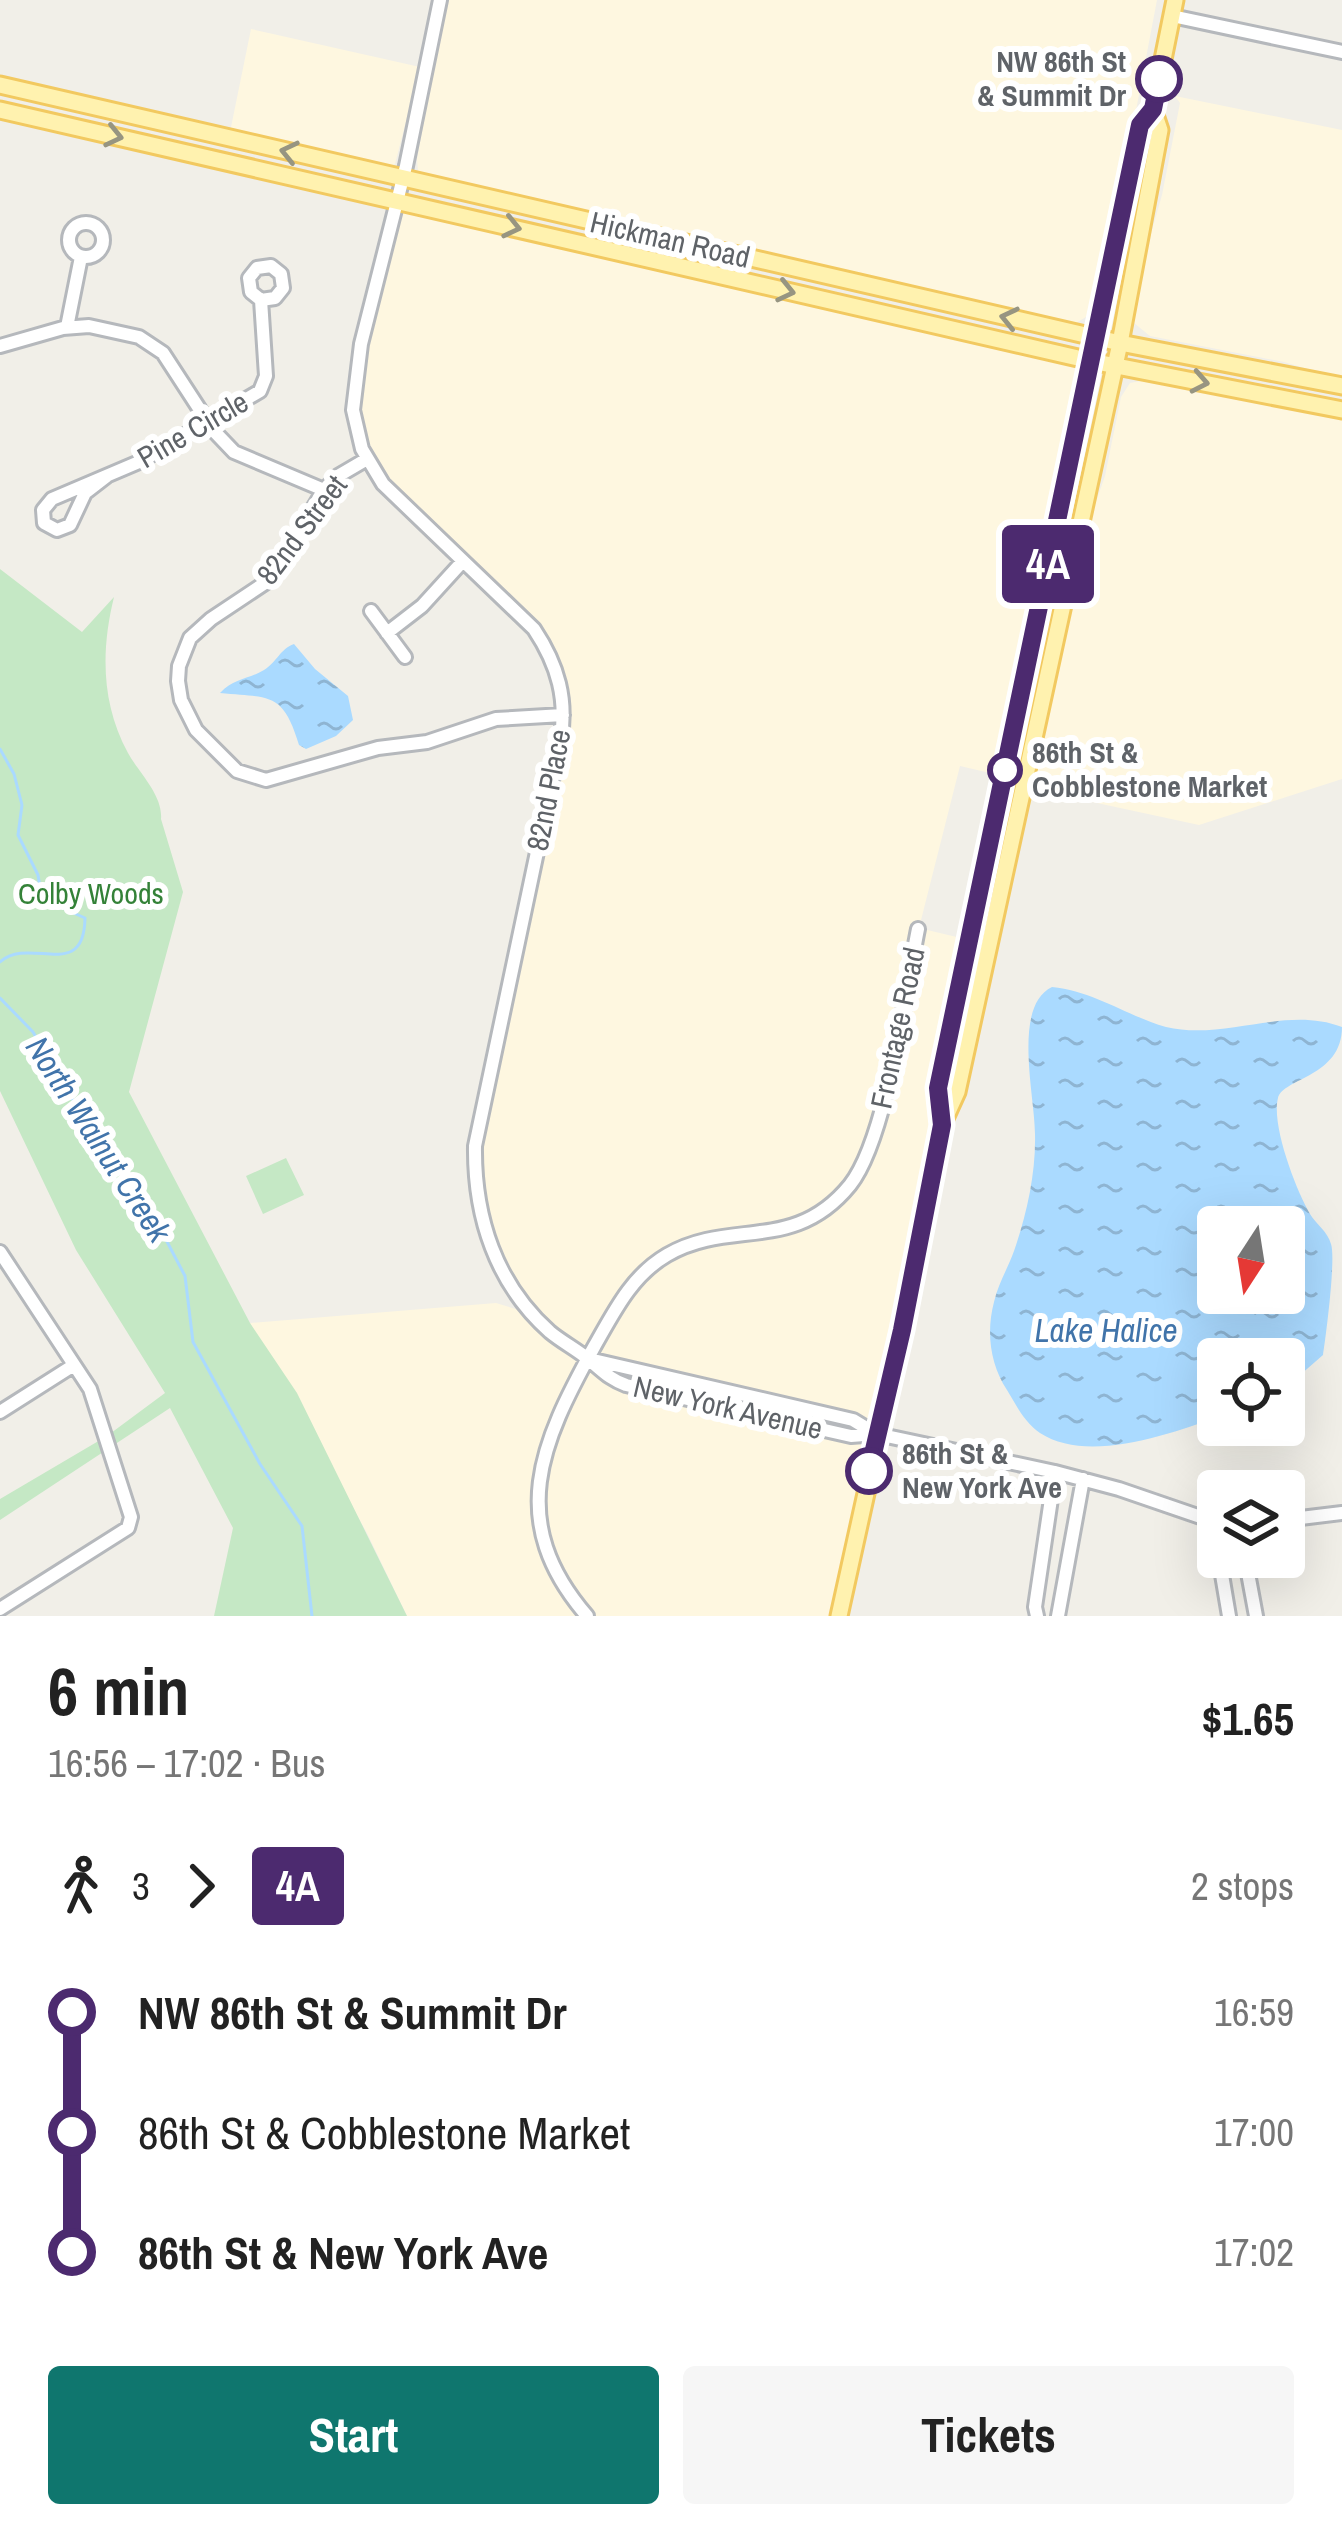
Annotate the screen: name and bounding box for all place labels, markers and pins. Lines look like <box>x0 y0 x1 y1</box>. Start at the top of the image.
place label: NW 86th St & Summit Dr <box>977 41 1126 115</box>
marker: NW 86th St & Summit Dr <box>1137 57 1181 101</box>
place label: 86th St & Cobblestone Market <box>1032 732 1267 806</box>
marker: 86th St & Cobblestone Market <box>989 754 1021 786</box>
place label: 86th St & New York Ave <box>902 1433 1062 1507</box>
marker: 86th St & New York Ave <box>847 1449 891 1493</box>

